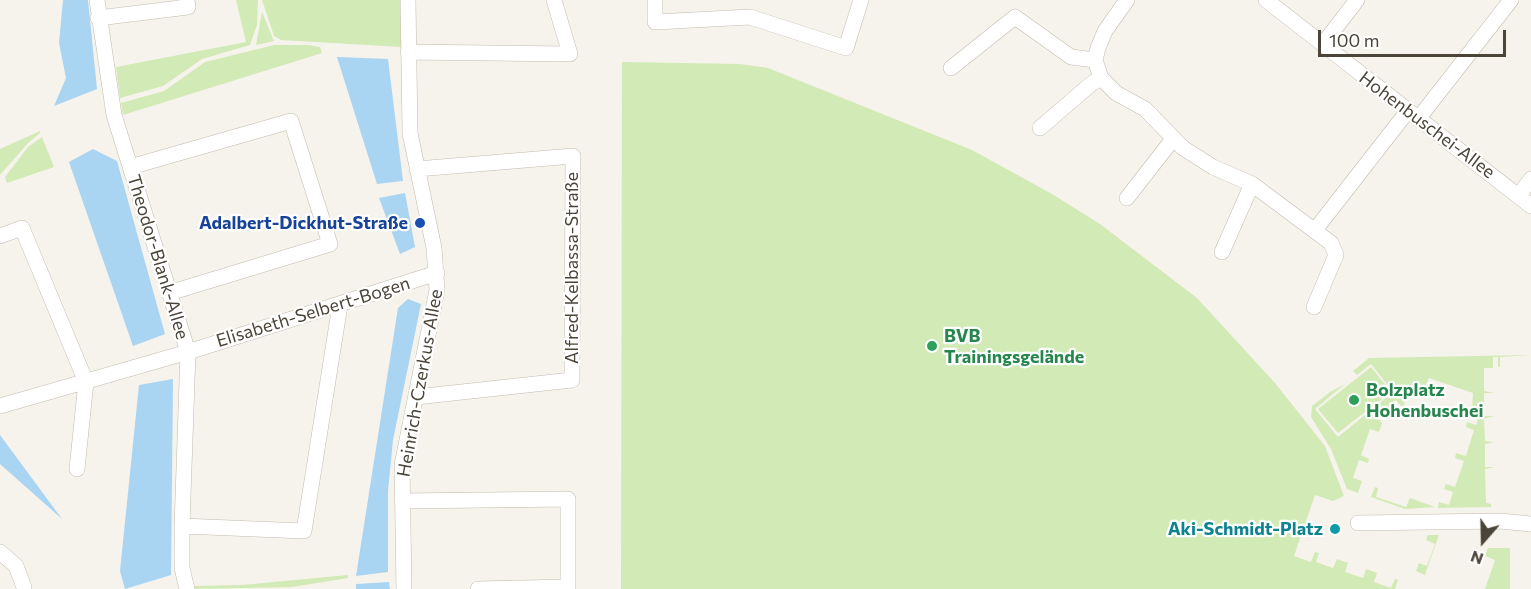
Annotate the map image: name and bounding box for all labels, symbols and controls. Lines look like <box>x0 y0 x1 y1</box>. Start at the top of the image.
scale bar <box>1321 18 1508 56</box>
text: 100 m <box>1329 29 1379 51</box>
street label: Hohenbuschei-Allee <box>1355 67 1499 183</box>
street label: Theodor-Blank-Allee <box>123 172 193 342</box>
street label: Alfred-Kelbassa-Straße <box>561 172 583 364</box>
place label: Adalbert-Dickhut-Straße <box>199 212 408 234</box>
marker: Adalbert-Dickhut-Straße <box>413 216 427 230</box>
street label: Elisabeth-Selbert-Bogen <box>213 272 413 352</box>
street label: Heinrich-Czerkus-Allee <box>393 287 447 479</box>
place label: BVB Trainingsgelände <box>944 325 1084 368</box>
marker: BVB Trainingsgelände <box>925 339 939 353</box>
place label: Bolzplatz Hohenbuschei <box>1366 379 1483 422</box>
marker: Bolzplatz Hohenbuschei <box>1347 393 1361 407</box>
north arrow <box>1453 511 1513 571</box>
place label: Aki-Schmidt-Platz <box>1168 518 1323 540</box>
marker: Aki-Schmidt-Platz <box>1328 522 1342 536</box>
text: N <box>1468 547 1486 569</box>

